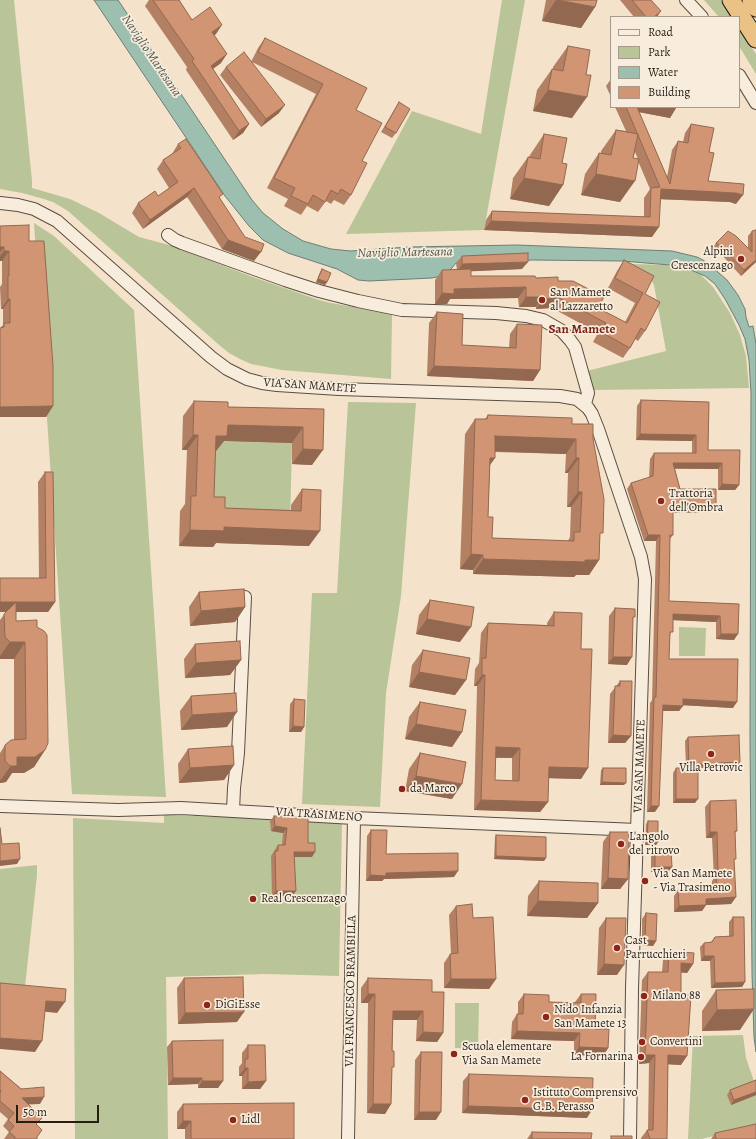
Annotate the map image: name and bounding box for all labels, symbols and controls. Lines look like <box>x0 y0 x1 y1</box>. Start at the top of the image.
water label: Naviglio Martesana <box>118 12 184 100</box>
legend <box>610 16 740 108</box>
text: Road <box>648 24 673 40</box>
text: Park <box>648 44 671 60</box>
text: Water <box>648 64 678 80</box>
text: Building <box>648 84 690 100</box>
water label: Naviglio Martesana <box>357 244 453 262</box>
place label: Alpini Crescenzago <box>671 245 733 273</box>
marker: Alpini Crescenzago <box>736 254 746 264</box>
place label: San Mamete al Lazzaretto <box>550 286 613 314</box>
marker: San Mamete al Lazzaretto <box>537 295 547 305</box>
district label: San Mamete <box>549 322 615 338</box>
street label: VIA SAN MAMETE <box>263 376 357 396</box>
place label: Trattoria dell'Ombra <box>669 487 723 515</box>
marker: Trattoria dell'Ombra <box>656 496 666 506</box>
street label: VIA SAN MAMETE <box>631 719 649 813</box>
marker: Villa Petrovic <box>706 749 716 759</box>
place label: Villa Petrovic <box>679 761 743 775</box>
place label: da Marco <box>410 782 455 796</box>
marker: da Marco <box>397 784 407 794</box>
street label: VIA TRASIMENO <box>275 805 363 825</box>
place label: L'angolo del ritrovo <box>629 830 679 858</box>
marker: L'angolo del ritrovo <box>616 839 626 849</box>
place label: Via San Mamete - Via Trasimeno <box>653 867 732 895</box>
marker: Via San Mamete - Via Trasimeno <box>640 876 650 886</box>
place label: Real Crescenzago <box>261 892 346 906</box>
marker: Real Crescenzago <box>248 894 258 904</box>
street label: VIA FRANCESCO BRAMBILLA <box>342 915 360 1067</box>
place label: Cast Parrucchieri <box>625 934 686 962</box>
marker: Cast Parrucchieri <box>612 943 622 953</box>
place label: Milano 88 <box>652 989 701 1003</box>
marker: Milano 88 <box>639 991 649 1001</box>
place label: DiGiEsse <box>215 998 260 1012</box>
marker: DiGiEsse <box>202 1000 212 1010</box>
place label: Nido Infanzia San Mamete 13 <box>554 1003 626 1031</box>
marker: Nido Infanzia San Mamete 13 <box>541 1012 551 1022</box>
place label: Convertini <box>650 1035 702 1049</box>
marker: Convertini <box>637 1037 647 1047</box>
place label: Scuola elementare Via San Mamete <box>462 1040 552 1068</box>
marker: Scuola elementare Via San Mamete <box>449 1049 459 1059</box>
place label: La Fornarina <box>570 1050 633 1064</box>
marker: La Fornarina <box>636 1052 646 1062</box>
place label: Istituto Comprensivo G.B. Perasso <box>533 1086 637 1114</box>
marker: Istituto Comprensivo G.B. Perasso <box>520 1095 530 1105</box>
scale bar <box>18 1097 101 1123</box>
text: 50 m <box>23 1104 47 1120</box>
place label: Lidl <box>241 1113 260 1127</box>
marker: Lidl <box>228 1115 238 1125</box>

